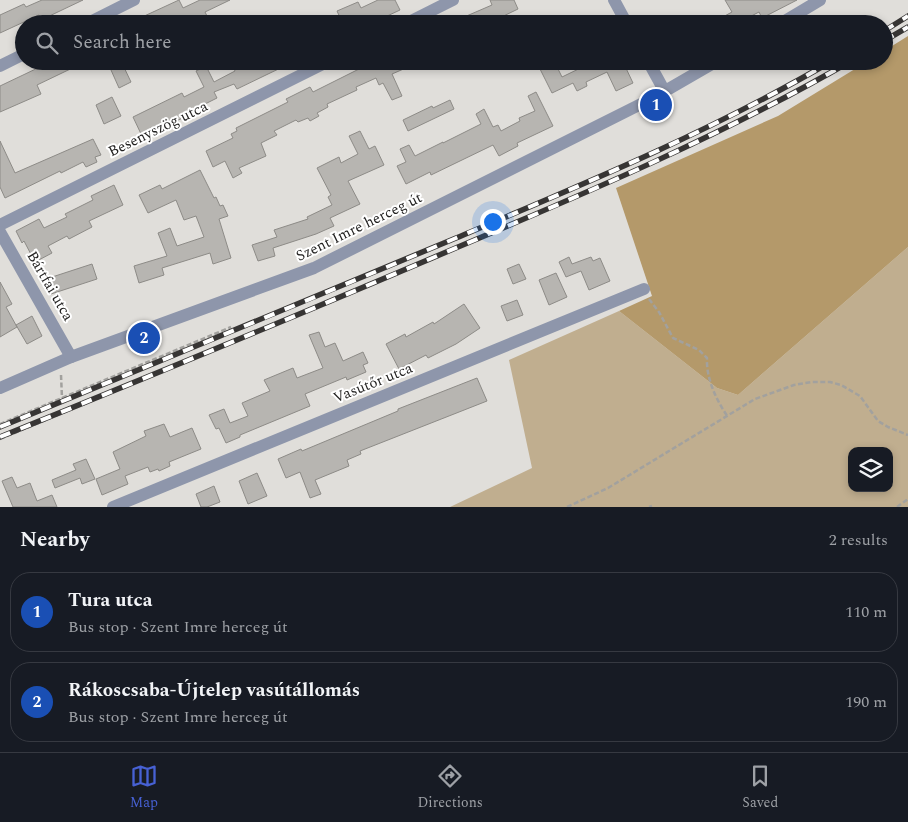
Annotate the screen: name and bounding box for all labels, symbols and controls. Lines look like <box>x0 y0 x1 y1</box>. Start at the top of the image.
search box <box>15 15 893 70</box>
text: Search here <box>73 28 172 57</box>
icon: search <box>33 29 61 57</box>
pin: 1 <box>640 86 672 124</box>
street label: Besenyszög utca <box>104 95 212 163</box>
street label: Szent Imre herceg út <box>292 186 426 268</box>
your location <box>480 209 506 235</box>
street label: Bártfai utca <box>21 247 80 326</box>
pin: 2 <box>128 319 160 357</box>
street label: Vasútőr utca <box>330 356 417 409</box>
map controls <box>848 447 893 492</box>
button: layers <box>848 447 893 492</box>
text: Nearby <box>20 524 90 556</box>
text: 2 results <box>829 528 888 552</box>
text: Tura utca <box>68 586 153 615</box>
text: 1 <box>33 600 41 624</box>
text: 110 m <box>845 600 887 624</box>
text: Bus stop · Szent Imre herceg út <box>68 615 288 639</box>
text: Rákoscsaba-Újtelep vasútállomás <box>68 676 360 705</box>
text: 2 <box>33 690 41 714</box>
text: 190 m <box>845 690 887 714</box>
text: Bus stop · Szent Imre herceg út <box>68 705 288 729</box>
tab: Map <box>130 762 158 813</box>
tab: Directions <box>417 762 483 813</box>
tab: Saved <box>742 762 778 813</box>

